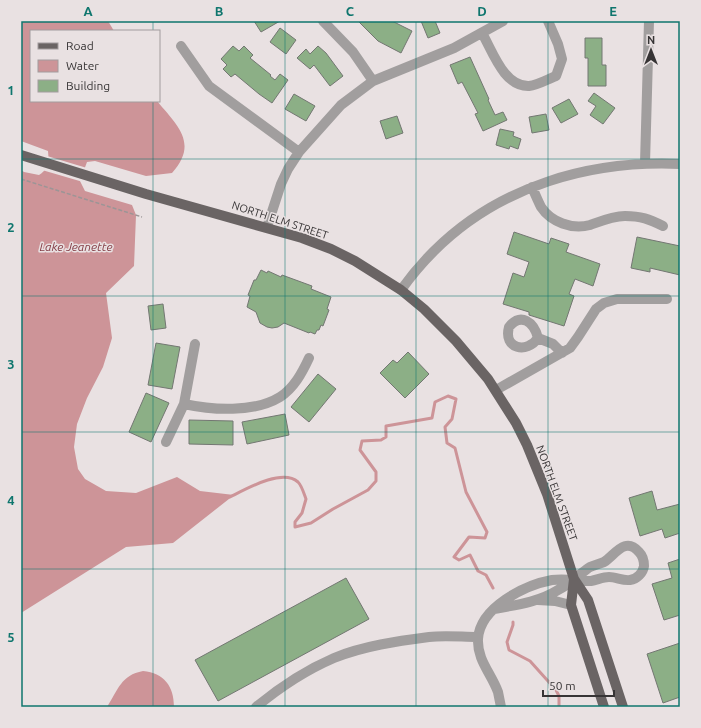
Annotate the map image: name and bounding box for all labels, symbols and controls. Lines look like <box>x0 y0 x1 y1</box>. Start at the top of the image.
text: A <box>83 4 93 18</box>
text: B <box>215 4 224 18</box>
text: C <box>346 4 355 18</box>
text: D <box>477 4 487 18</box>
text: E <box>609 4 617 18</box>
legend <box>30 30 160 102</box>
north arrow <box>631 30 671 70</box>
text: N <box>647 34 655 46</box>
text: Road <box>66 39 94 52</box>
text: Water <box>66 59 99 72</box>
text: Building <box>66 79 110 92</box>
text: 1 <box>7 83 15 97</box>
street label: NORTH ELM STREET <box>230 199 330 241</box>
text: 2 <box>7 220 15 234</box>
water label: Lake Jeanette <box>40 240 112 253</box>
text: 3 <box>7 357 15 371</box>
street label: NORTH ELM STREET <box>534 444 580 542</box>
text: 4 <box>7 493 15 507</box>
text: 5 <box>7 630 15 644</box>
scale bar <box>543 672 614 698</box>
text: 50 m <box>549 679 576 692</box>

